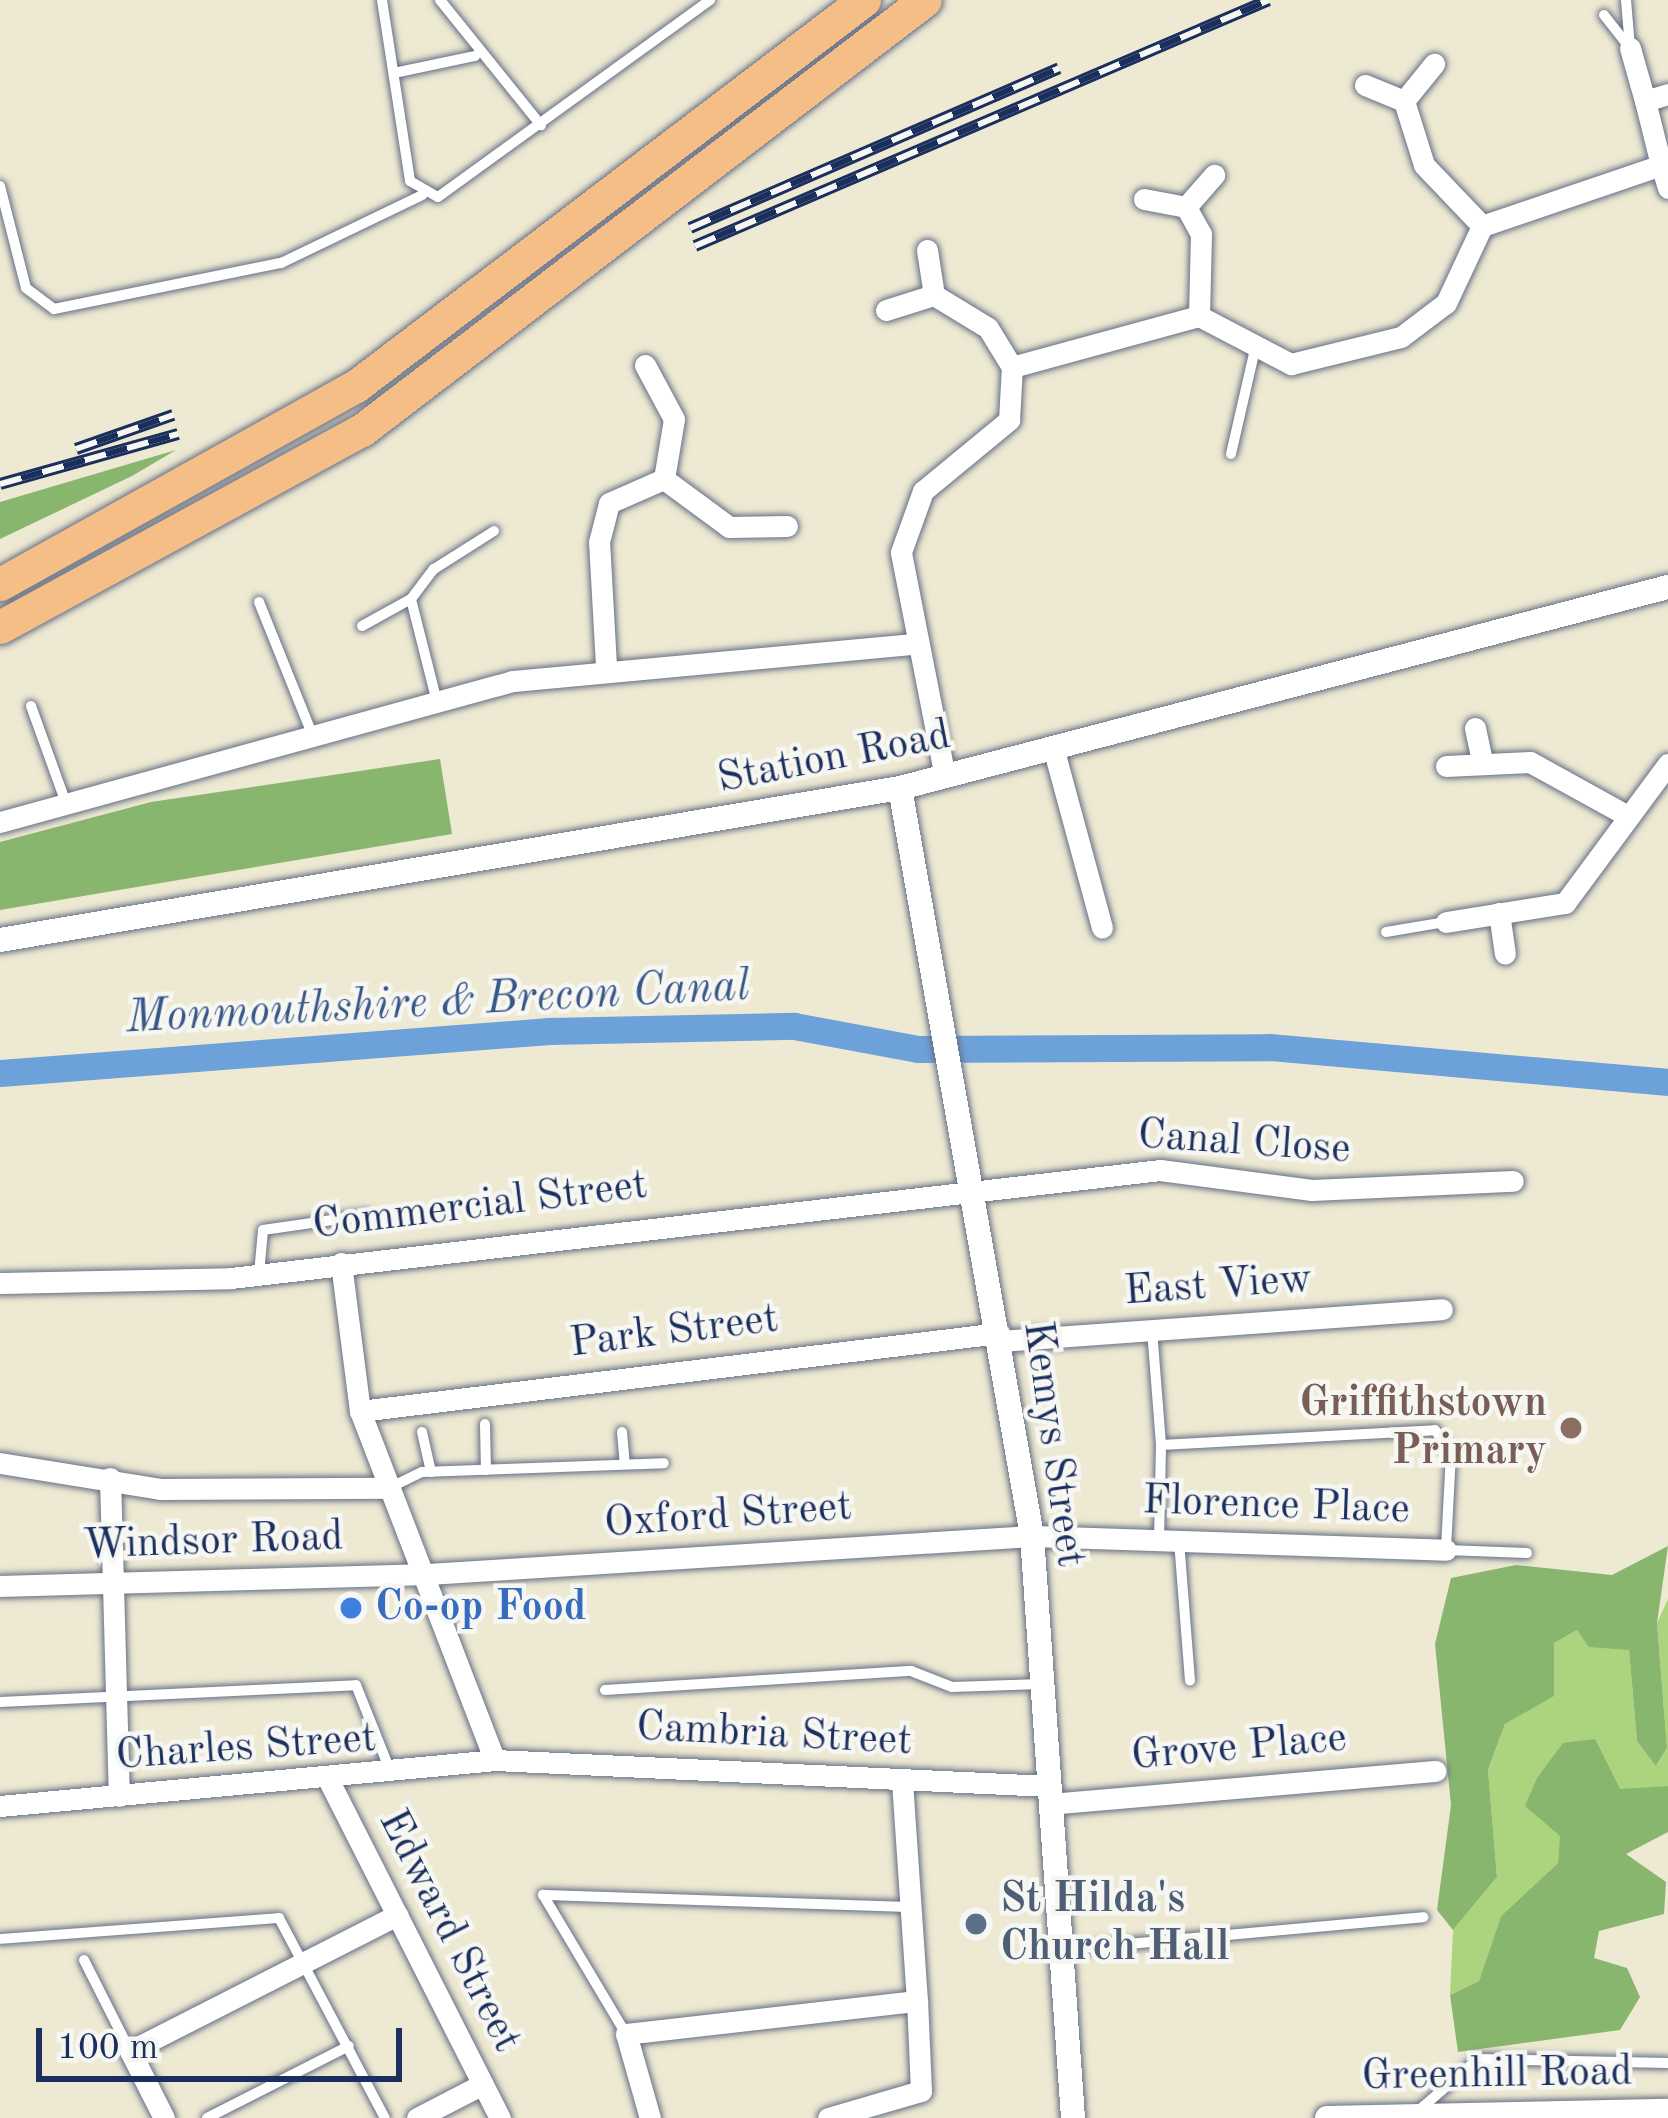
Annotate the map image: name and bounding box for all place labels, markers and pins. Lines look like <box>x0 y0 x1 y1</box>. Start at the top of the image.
place label: Griffithstown Primary <box>1299 1379 1547 1478</box>
marker: Griffithstown Primary <box>1558 1415 1584 1441</box>
place label: Co-op Food <box>375 1583 586 1633</box>
marker: Co-op Food <box>338 1595 364 1621</box>
place label: St Hilda's Church Hall <box>1000 1875 1229 1974</box>
marker: St Hilda's Church Hall <box>963 1911 989 1937</box>

